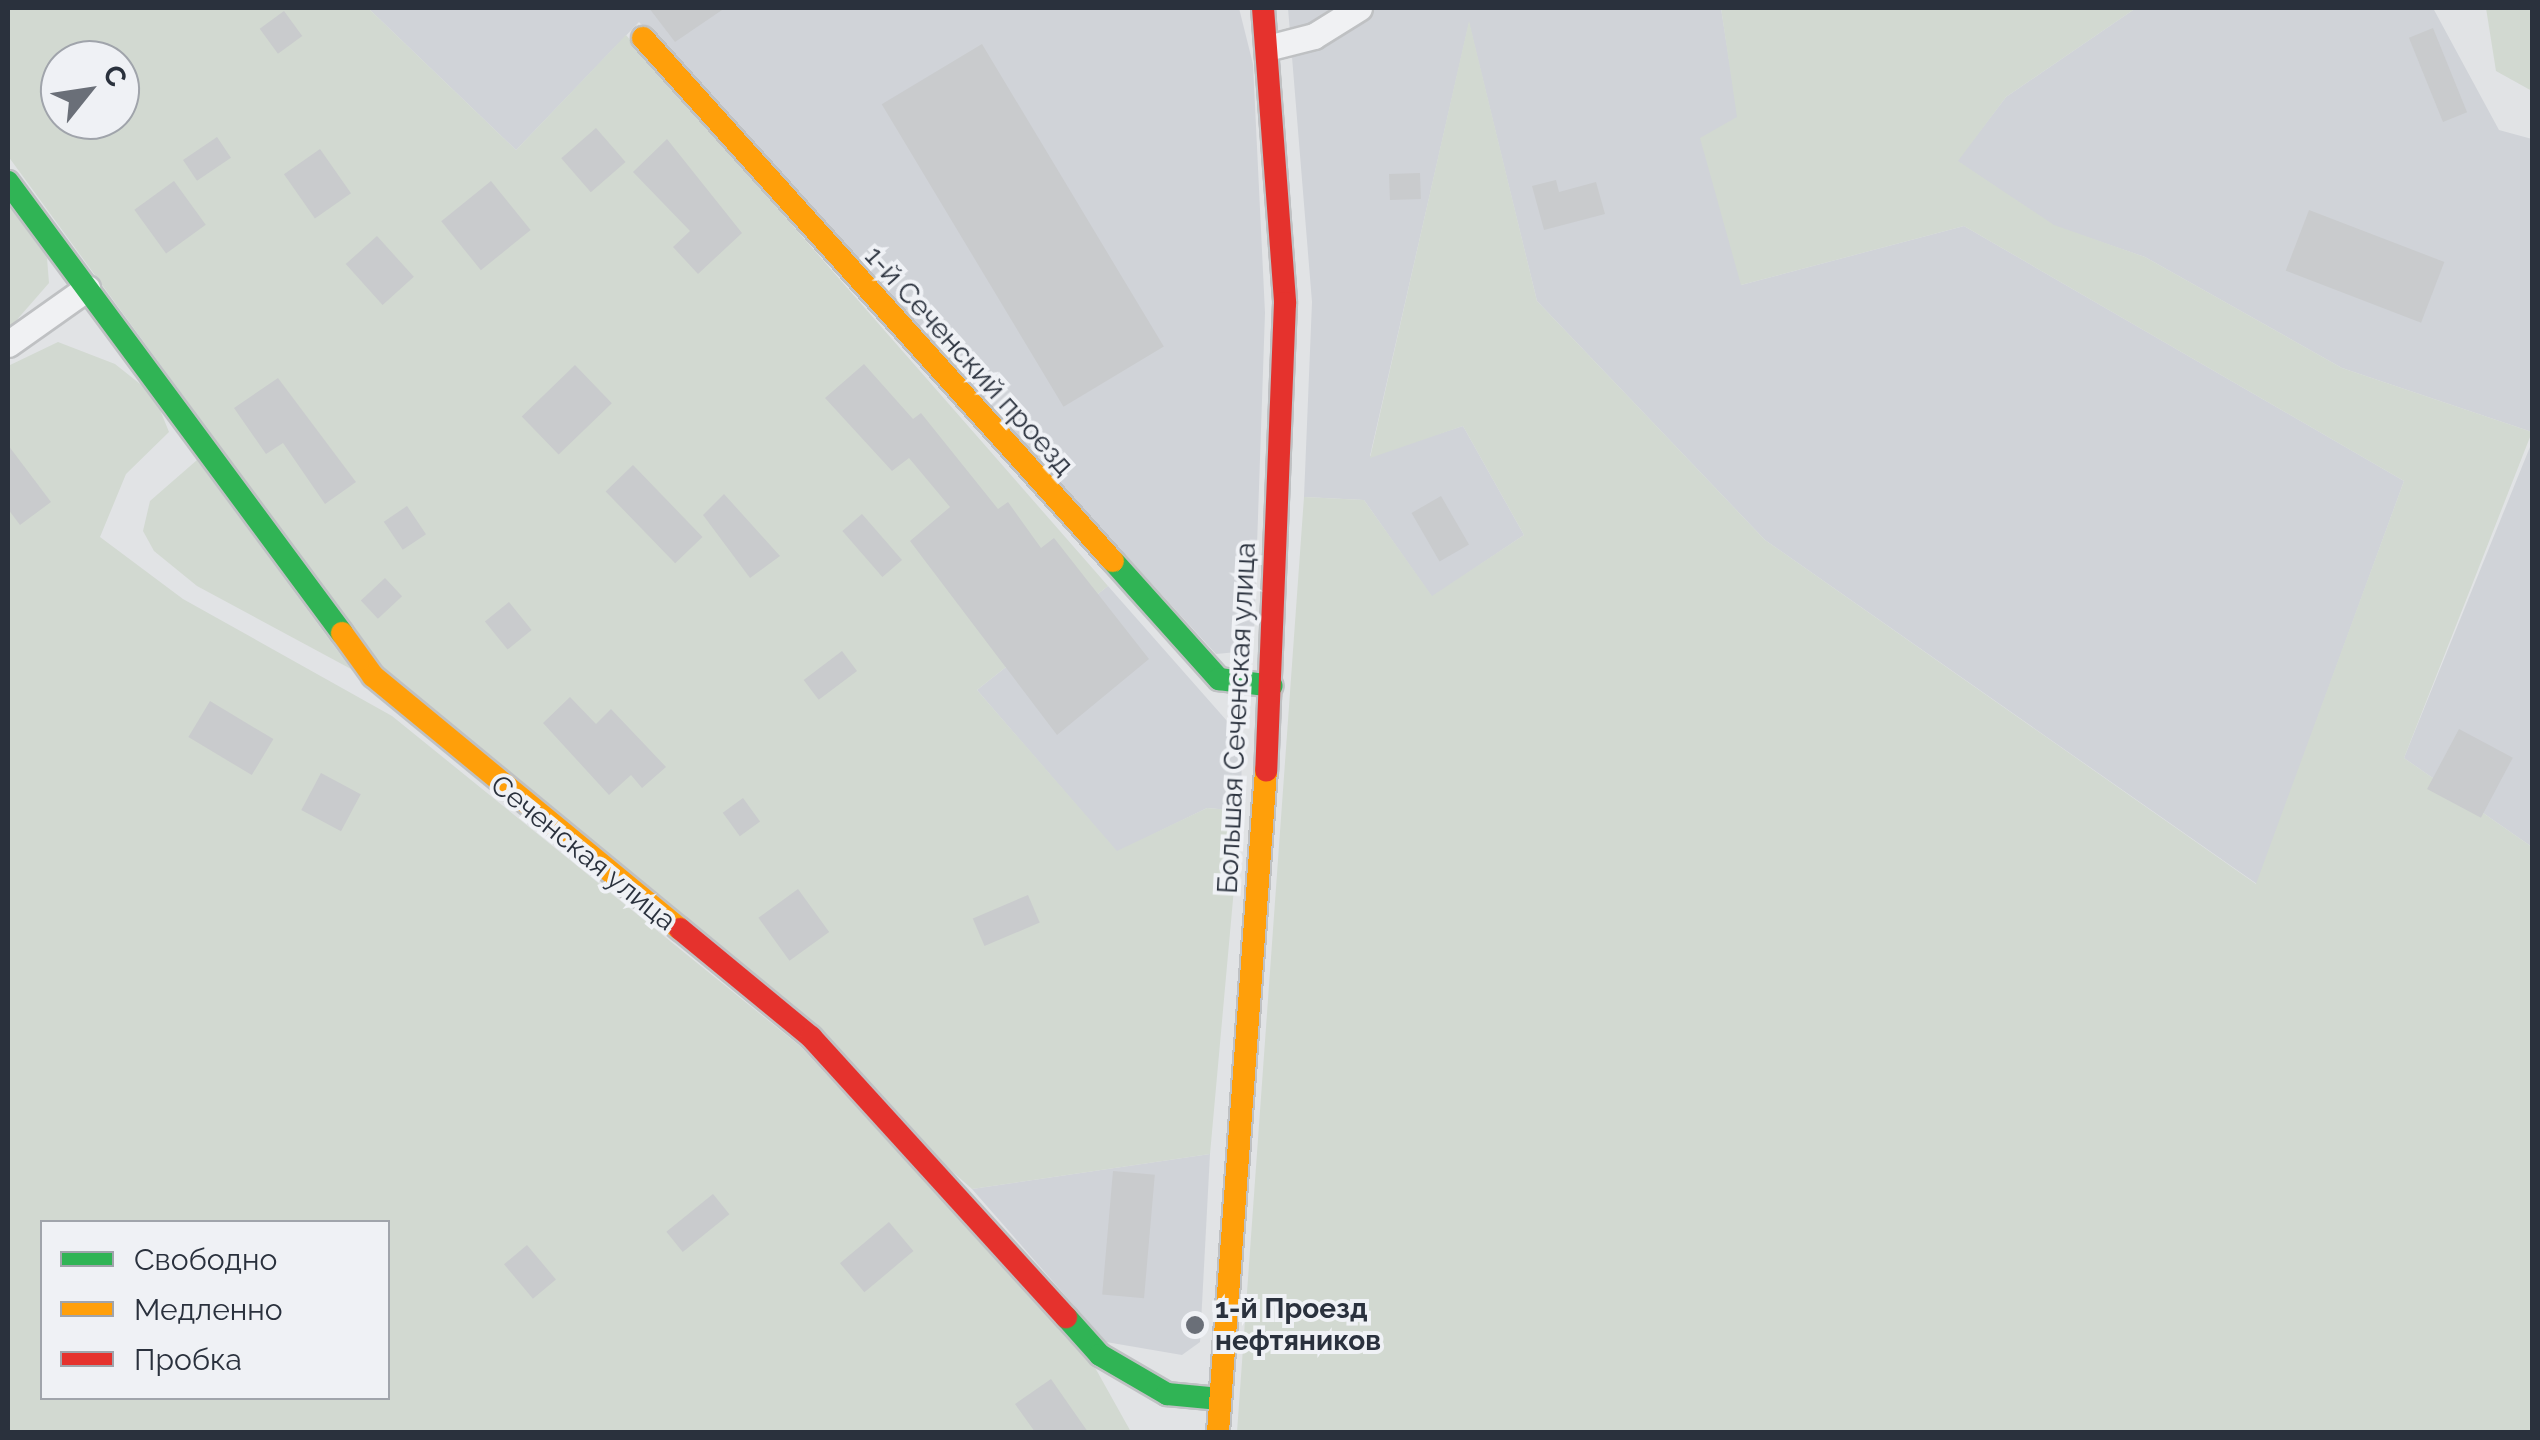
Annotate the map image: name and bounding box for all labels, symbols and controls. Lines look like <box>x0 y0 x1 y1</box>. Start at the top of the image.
north arrow <box>40 40 140 140</box>
text: С <box>96 59 134 92</box>
street label: 1-й Сеченский проезд <box>858 240 1080 482</box>
street label: Большая Сеченская улица <box>1211 541 1263 895</box>
street label: Сеченская улица <box>484 768 682 938</box>
legend <box>40 1220 390 1400</box>
text: Свободно <box>134 1242 277 1277</box>
text: Медленно <box>134 1292 283 1327</box>
place label: 1-й Проезд нефтяников <box>1215 1292 1381 1358</box>
marker: 1-й Проезд нефтяников <box>1184 1314 1206 1336</box>
text: Пробка <box>134 1342 242 1377</box>

